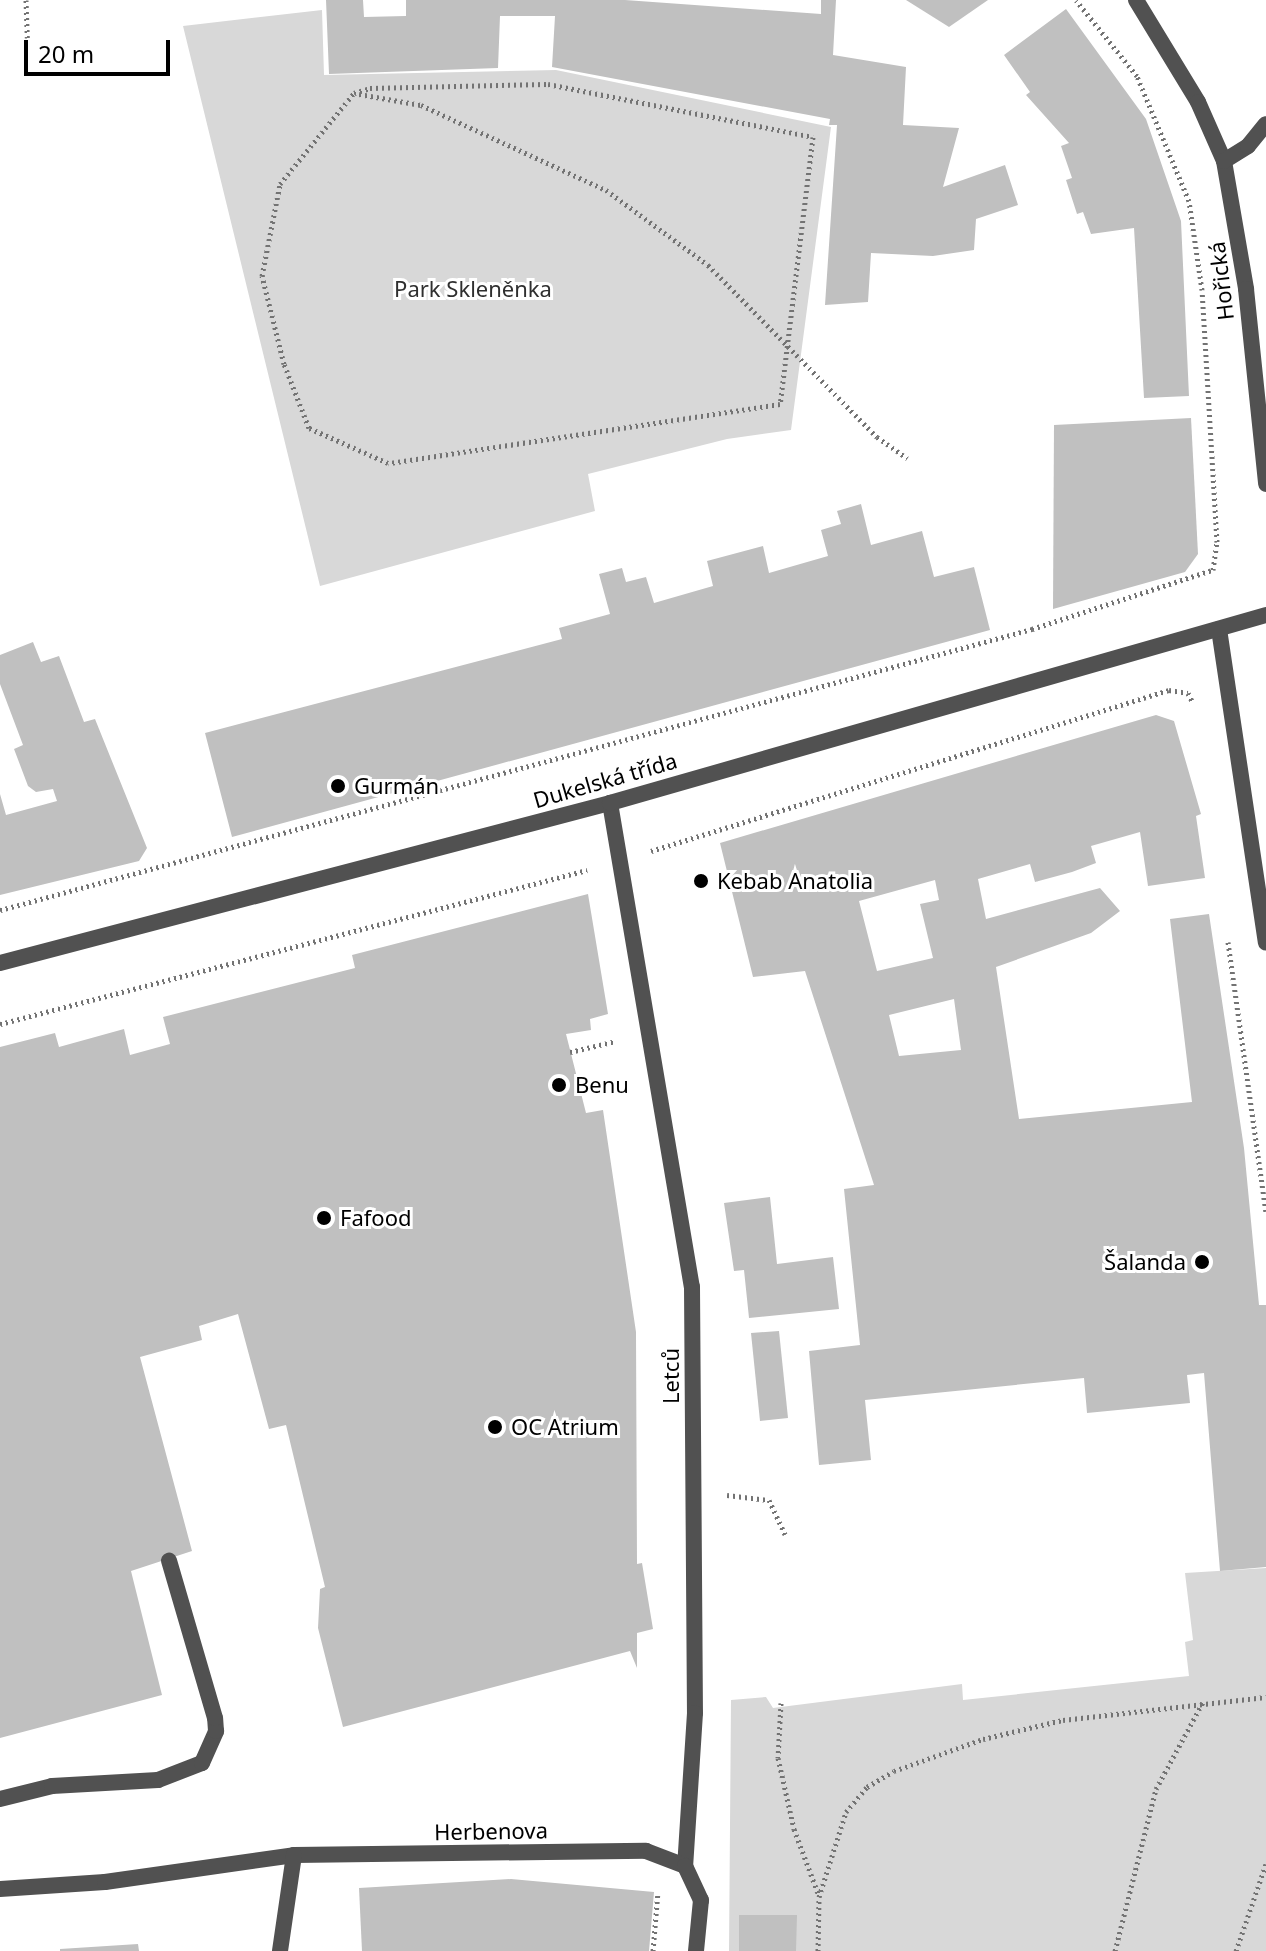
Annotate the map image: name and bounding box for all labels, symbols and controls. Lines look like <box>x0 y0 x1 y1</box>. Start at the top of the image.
scale bar <box>28 24 174 74</box>
text: 20 m <box>38 37 94 70</box>
street label: Hořická <box>1203 240 1239 322</box>
park label: Park Skleněnka <box>394 276 552 302</box>
street label: Dukelská třída <box>530 747 680 813</box>
place label: Gurmán <box>354 773 439 799</box>
marker: Gurmán <box>329 777 347 795</box>
place label: Kebab Anatolia <box>717 868 873 894</box>
marker: Kebab Anatolia <box>692 872 710 890</box>
place label: Benu <box>575 1072 629 1098</box>
marker: Benu <box>550 1076 568 1094</box>
place label: Fafood <box>340 1205 411 1231</box>
marker: Fafood <box>315 1209 333 1227</box>
place label: Šalanda <box>1104 1249 1186 1275</box>
marker: Šalanda <box>1193 1253 1211 1271</box>
street label: Letců <box>658 1348 684 1404</box>
place label: OC Atrium <box>511 1414 619 1440</box>
marker: OC Atrium <box>486 1418 504 1436</box>
street label: Herbenova <box>434 1817 548 1845</box>

